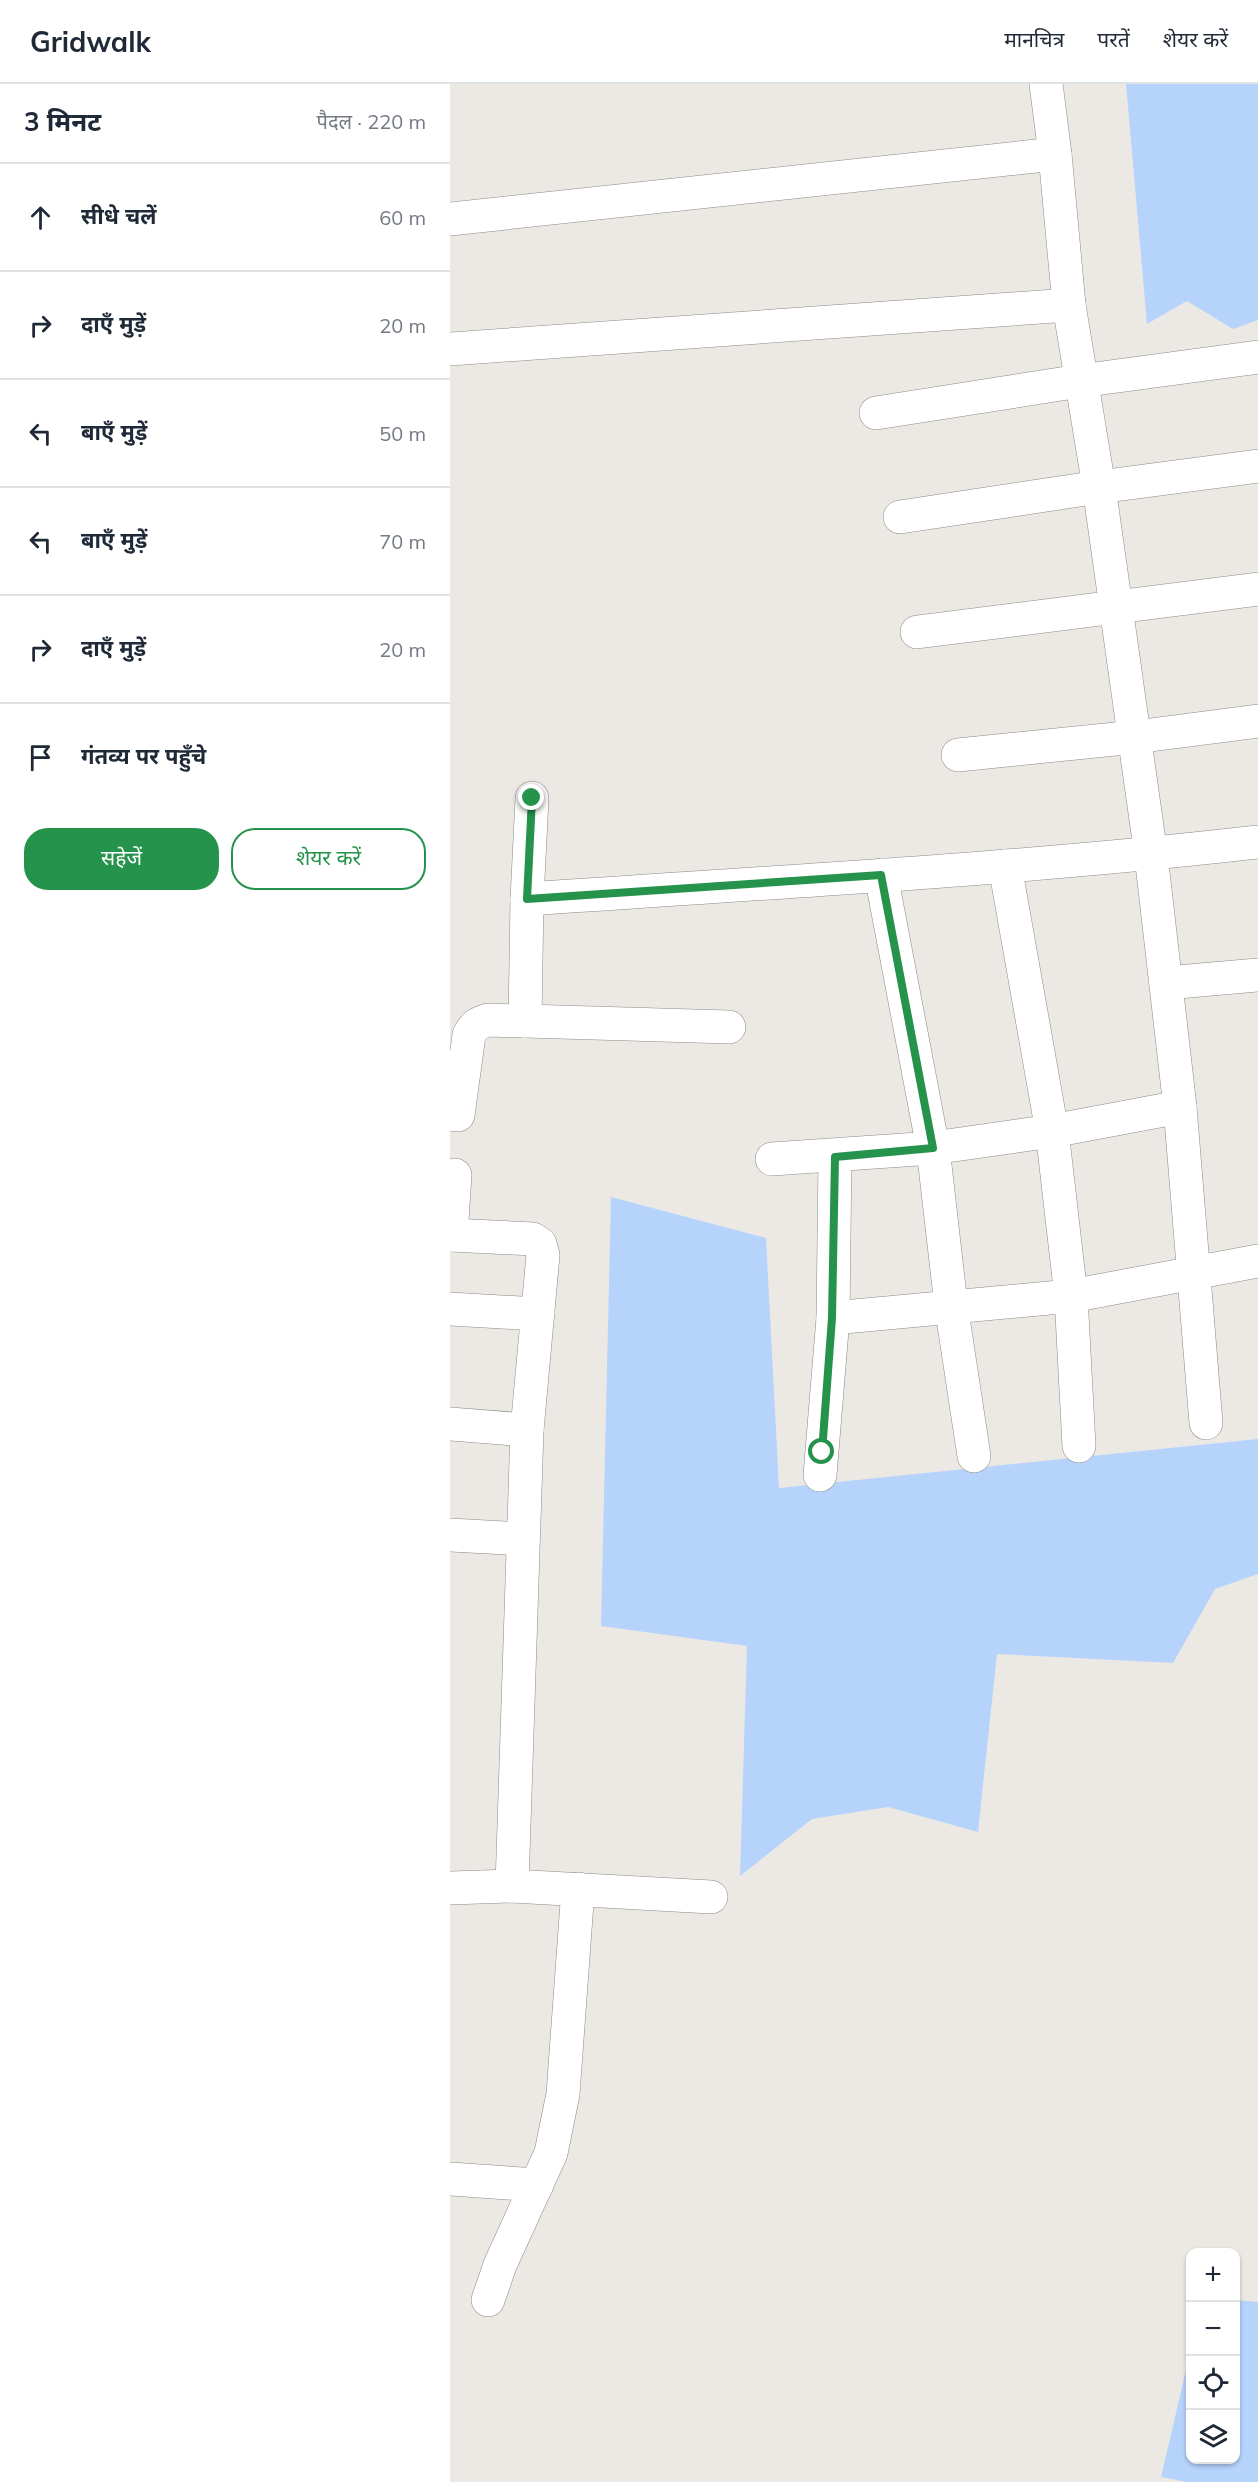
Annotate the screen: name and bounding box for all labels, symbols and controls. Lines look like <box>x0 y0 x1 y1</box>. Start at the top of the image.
text: Gridwalk <box>30 24 151 59</box>
text: मानचित्र <box>1004 26 1064 52</box>
text: परतें <box>1097 26 1130 52</box>
text: शेयर करें <box>1163 26 1228 52</box>
text: 3 मिनट <box>24 105 101 138</box>
text: पैदल · 220 m <box>317 109 426 134</box>
icon: ahead <box>24 201 57 234</box>
text: सीधे चलें <box>81 202 156 230</box>
text: 60 m <box>379 205 426 230</box>
icon: right <box>24 309 57 342</box>
text: दाएँ मुड़ें <box>81 310 146 338</box>
text: 20 m <box>379 313 426 338</box>
icon: left <box>24 417 57 450</box>
text: बाएँ मुड़ें <box>81 418 147 446</box>
text: 50 m <box>379 421 426 446</box>
icon: left <box>24 525 57 558</box>
text: बाएँ मुड़ें <box>81 526 147 554</box>
text: 70 m <box>379 529 426 554</box>
icon: right <box>24 633 57 666</box>
text: दाएँ मुड़ें <box>81 634 146 662</box>
text: 20 m <box>379 637 426 662</box>
icon: arrive <box>24 741 57 774</box>
text: गंतव्य पर पहुँचे <box>81 742 206 770</box>
route end <box>518 784 544 810</box>
button: सहेजें <box>24 828 219 890</box>
button: शेयर करें <box>231 828 426 890</box>
route start <box>808 1438 834 1464</box>
map controls <box>1186 2248 1240 2464</box>
button: + <box>1186 2248 1240 2302</box>
button: − <box>1186 2302 1240 2356</box>
button: locate <box>1186 2356 1240 2410</box>
button: layers <box>1186 2410 1240 2464</box>

